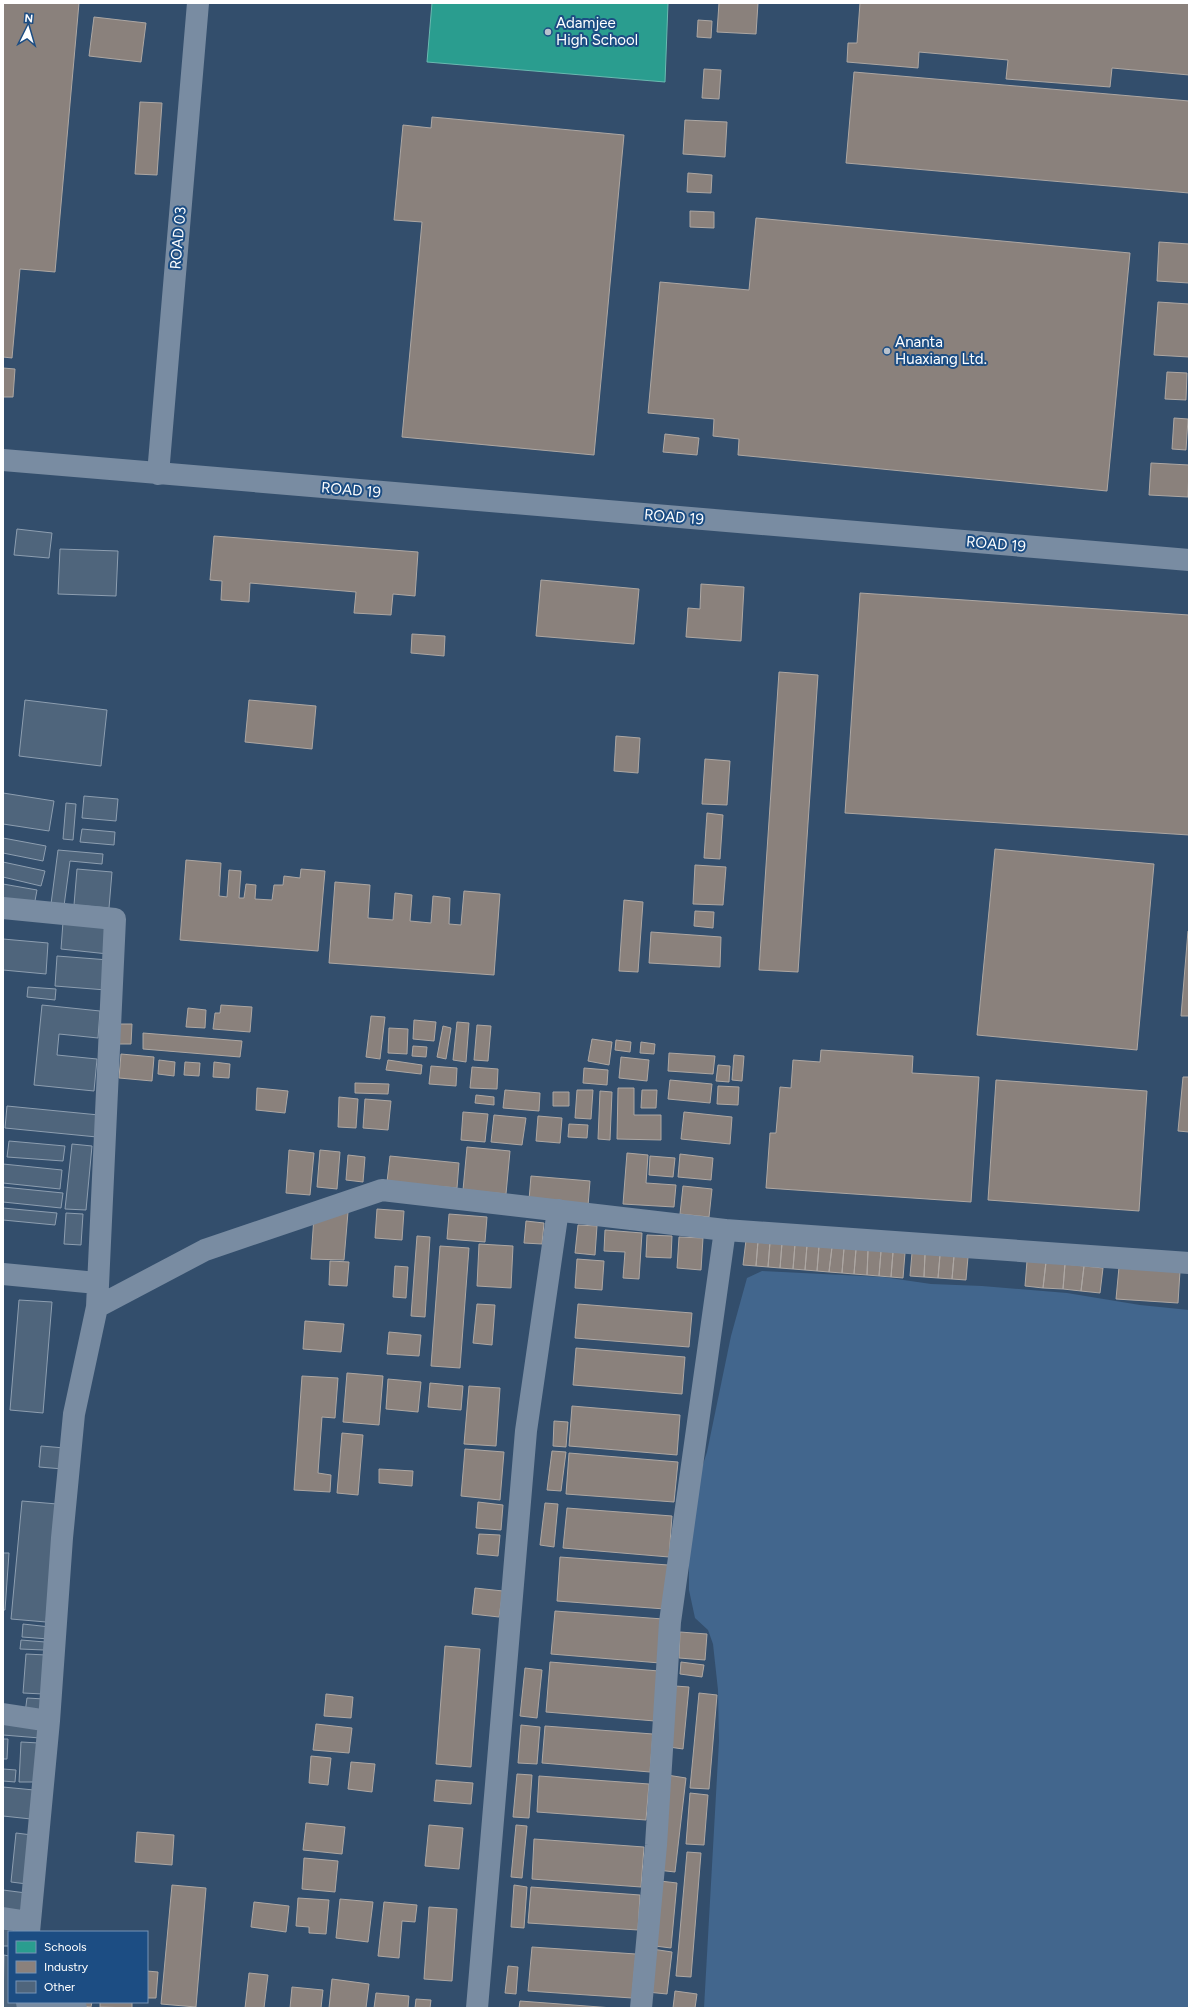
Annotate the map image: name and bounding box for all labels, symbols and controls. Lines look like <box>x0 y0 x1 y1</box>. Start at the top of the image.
north arrow <box>8 8 48 48</box>
text: N <box>24 12 34 25</box>
place label: Adamjee High School <box>556 14 638 49</box>
marker: Adamjee High School <box>543 27 553 37</box>
street label: ROAD 03 <box>166 206 190 270</box>
place label: Ananta Huaxiang Ltd. <box>895 333 987 368</box>
marker: Ananta Huaxiang Ltd. <box>882 346 892 356</box>
street label: ROAD 19 <box>320 478 382 502</box>
street label: ROAD 19 <box>643 505 705 529</box>
street label: ROAD 19 <box>965 532 1027 556</box>
legend <box>8 1931 148 2003</box>
text: Schools <box>44 1940 87 1954</box>
text: Industry <box>44 1960 89 1974</box>
text: Other <box>44 1980 75 1994</box>

